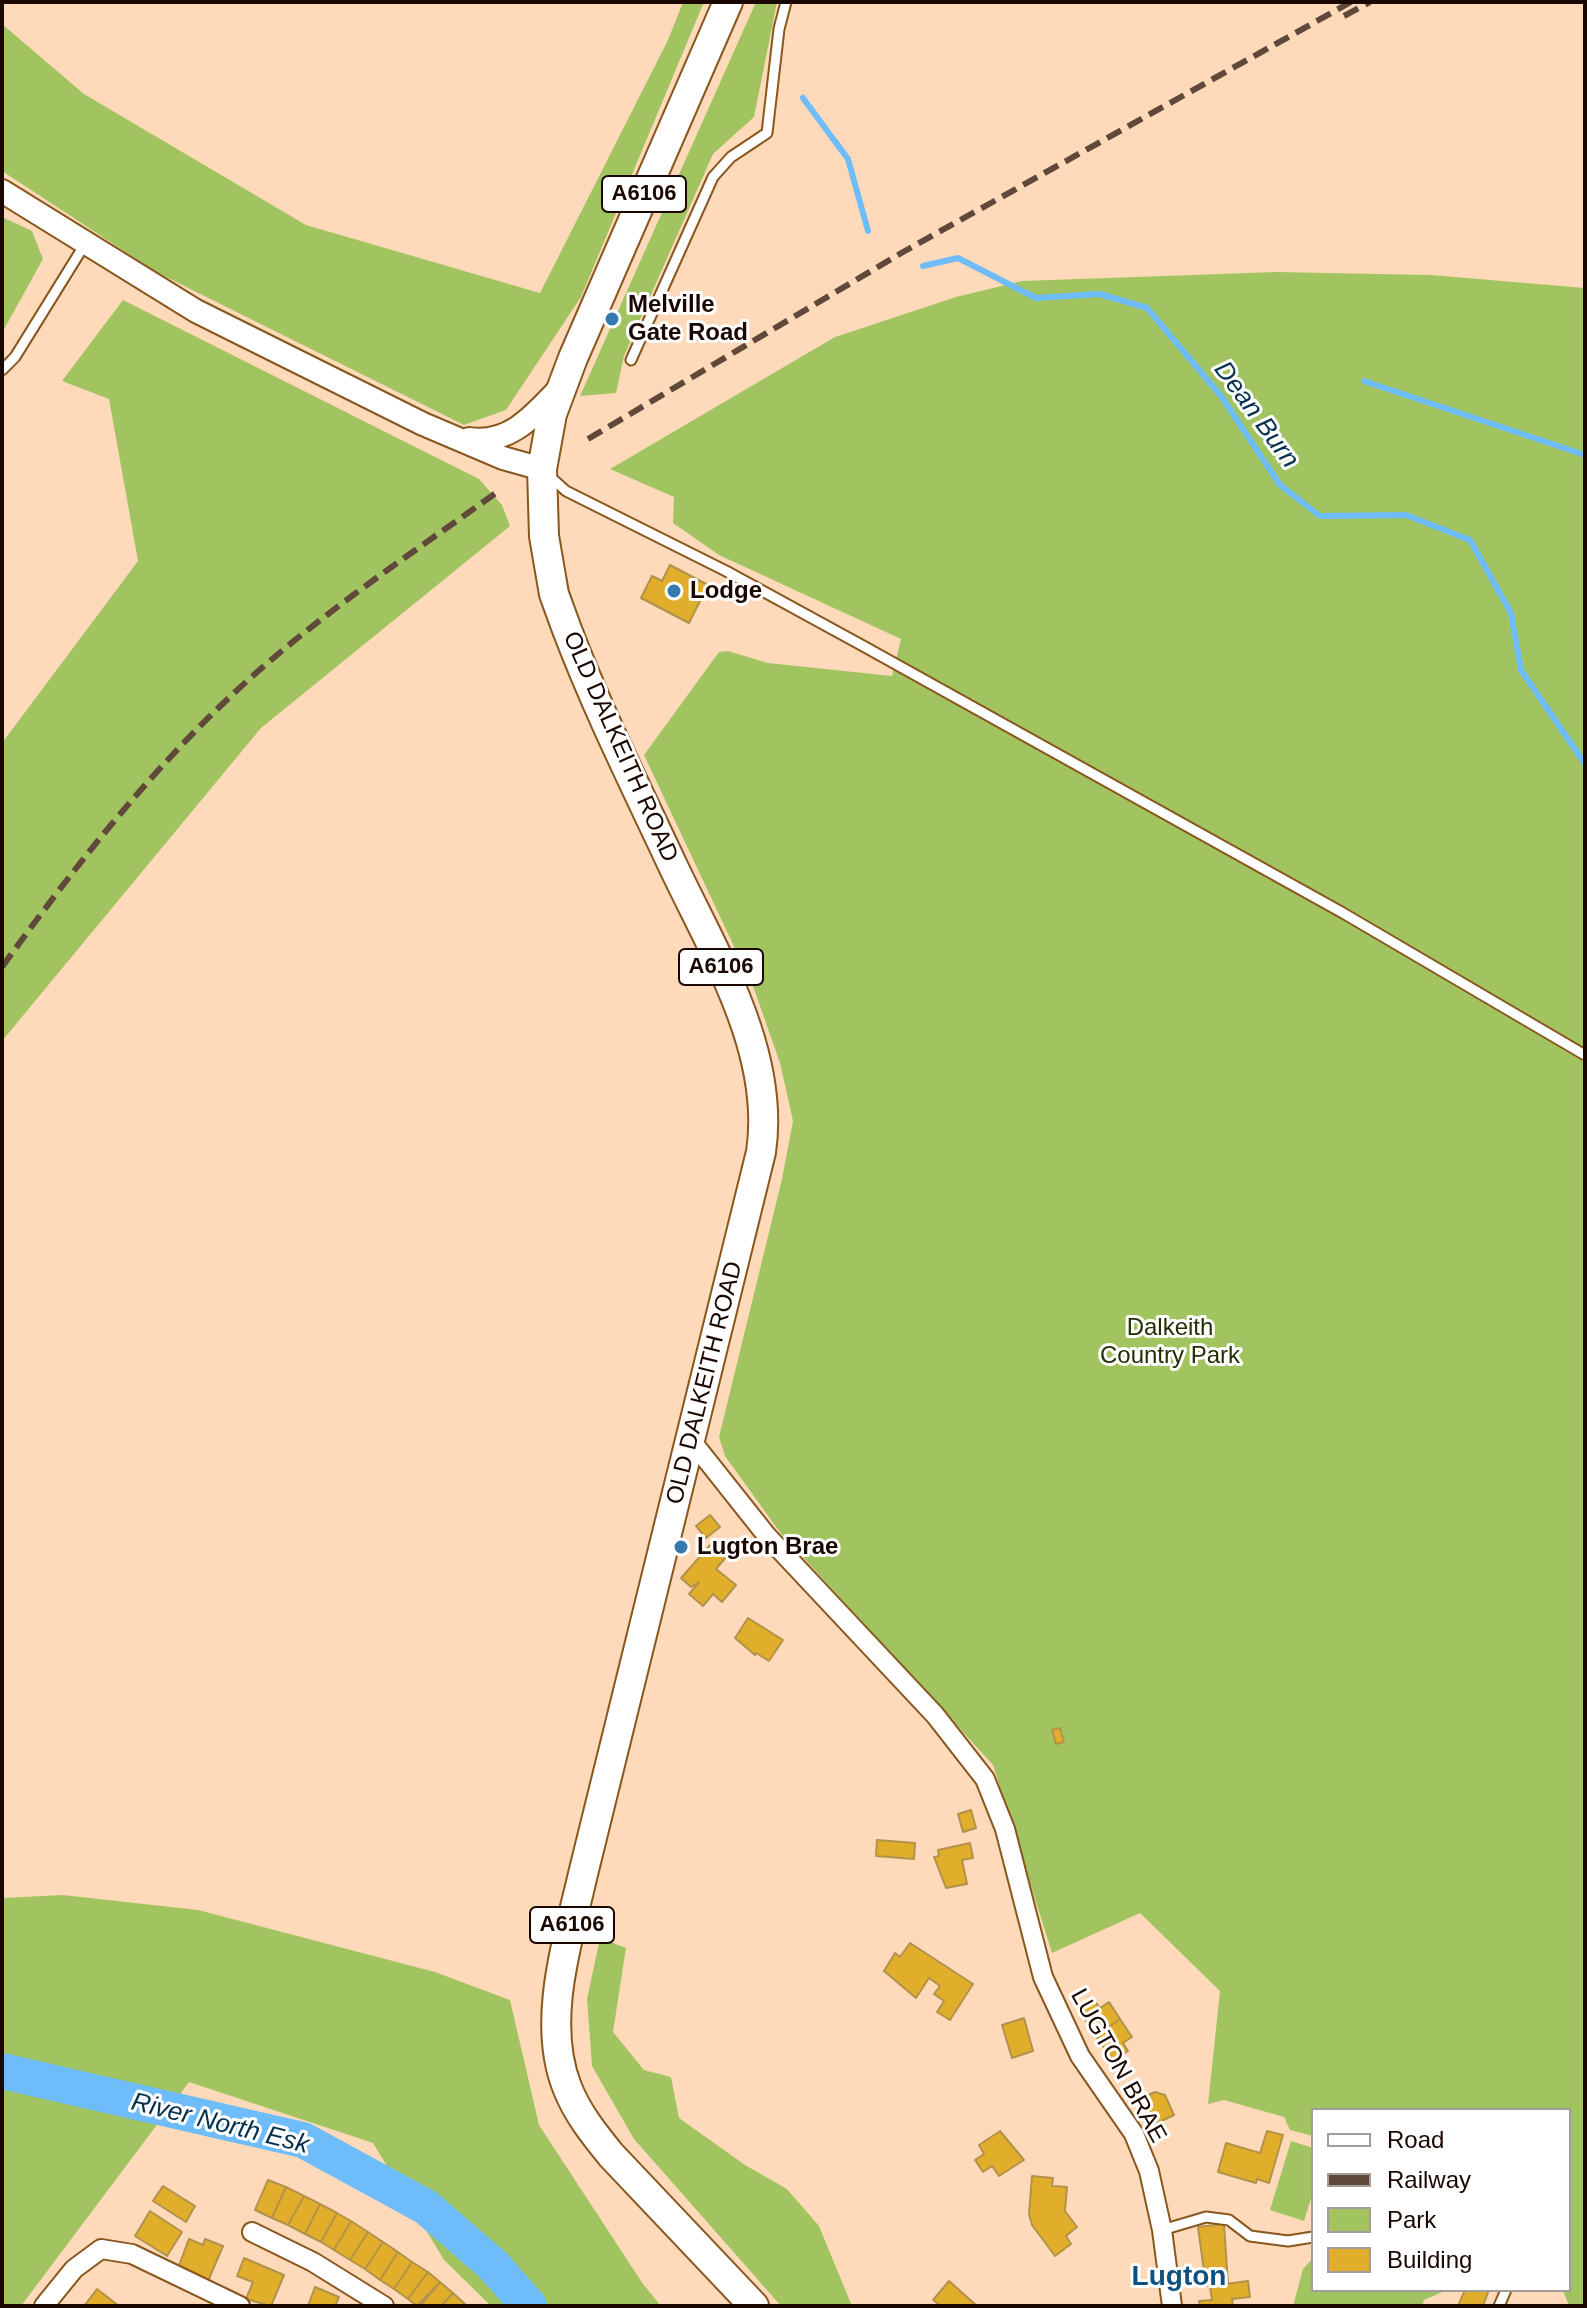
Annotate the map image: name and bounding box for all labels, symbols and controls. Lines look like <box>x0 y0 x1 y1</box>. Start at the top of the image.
road number: A6106 <box>602 176 686 212</box>
place label: Melville Gate Road <box>628 291 748 347</box>
marker: Melville Gate Road <box>603 310 621 328</box>
water label: Dean Burn <box>1207 356 1305 474</box>
place label: Lodge <box>690 577 762 605</box>
marker: Lodge <box>665 582 683 600</box>
street label: OLD DALKEITH ROAD <box>556 627 684 867</box>
road number: A6106 <box>679 949 763 985</box>
street label: OLD DALKEITH ROAD <box>661 1259 749 1507</box>
park label: Dalkeith Country Park <box>1100 1314 1240 1370</box>
place label: Lugton Brae <box>697 1533 838 1561</box>
marker: Lugton Brae <box>672 1538 690 1556</box>
road number: A6106 <box>530 1907 614 1943</box>
street label: LUGTON BRAE <box>1064 1984 1172 2148</box>
water label: River North Esk <box>128 2087 312 2161</box>
legend <box>1311 2108 1571 2292</box>
text: Road <box>1387 2126 1444 2153</box>
text: Railway <box>1387 2166 1471 2193</box>
text: Park <box>1387 2206 1436 2233</box>
text: Building <box>1387 2246 1472 2273</box>
district label: Lugton <box>1132 2260 1226 2294</box>

